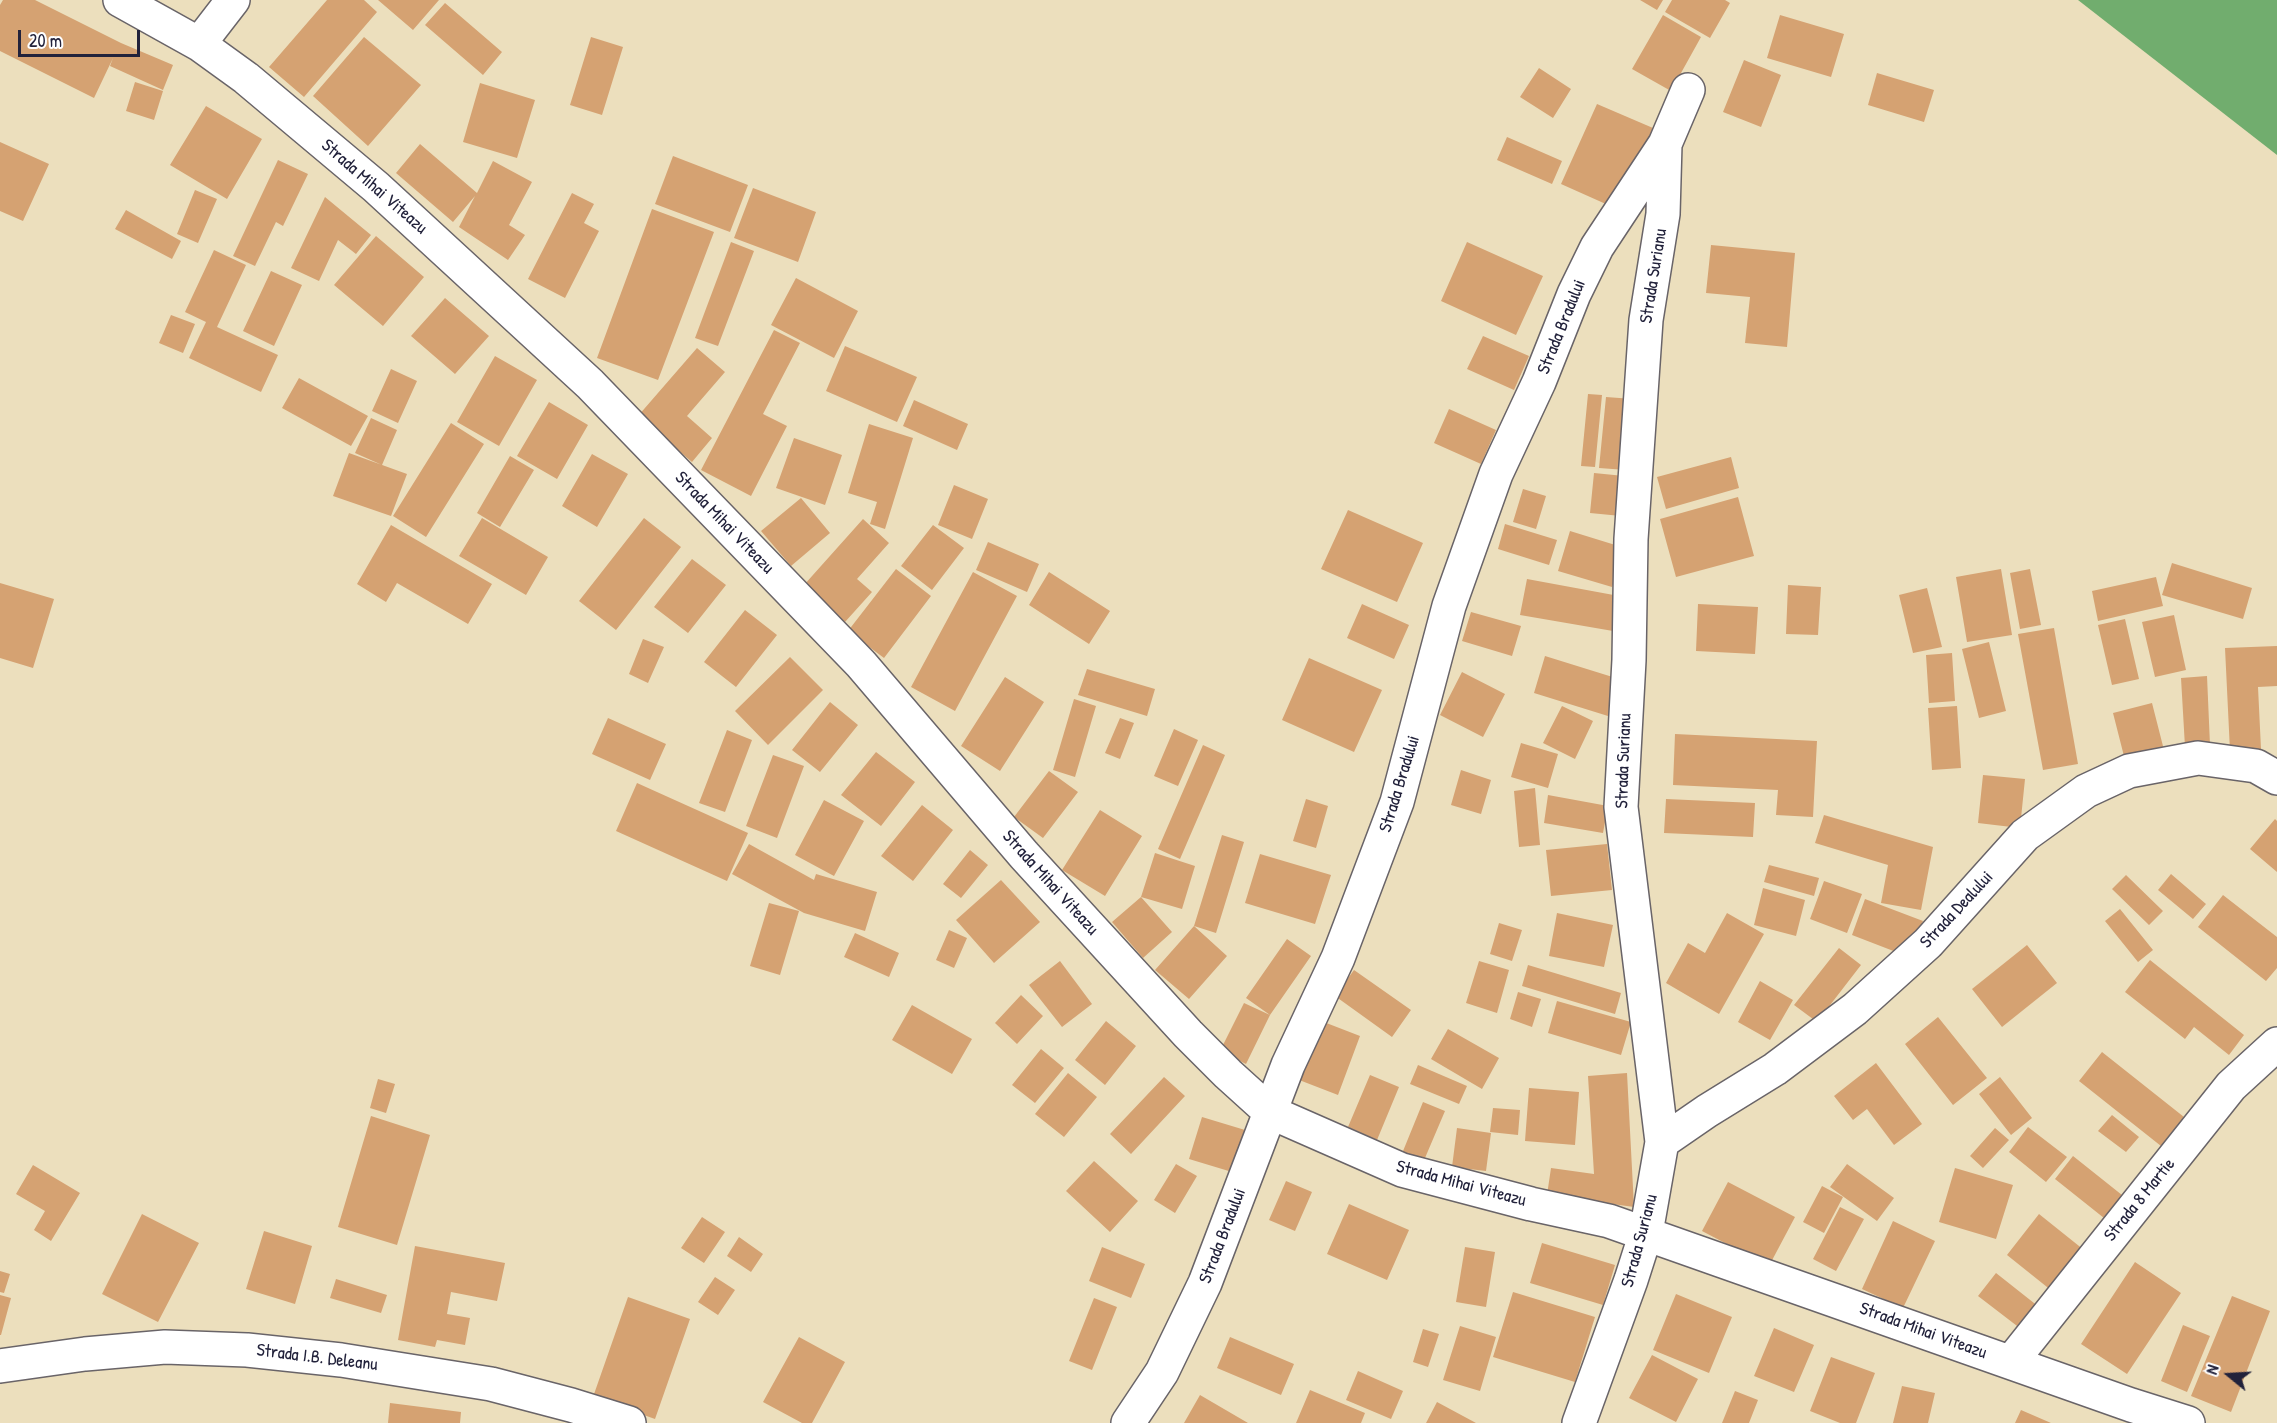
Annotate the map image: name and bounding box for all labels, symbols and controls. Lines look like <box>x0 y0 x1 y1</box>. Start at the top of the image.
scale bar <box>21 18 142 56</box>
text: 20 m <box>29 28 62 53</box>
street label: Strada Mihai Viteazu <box>316 135 432 239</box>
street label: Strada Surianu <box>1636 227 1672 325</box>
street label: Strada Bradului <box>1533 277 1591 377</box>
street label: Strada Mihai Viteazu <box>670 467 778 579</box>
street label: Strada Surianu <box>1612 713 1636 809</box>
street label: Strada Bradului <box>1375 733 1425 835</box>
street label: Strada Mihai Viteazu <box>997 826 1103 940</box>
street label: Strada Dealului <box>1916 867 1998 953</box>
street label: Strada 8 Martie <box>2100 1154 2180 1246</box>
street label: Strada Mihai Viteazu <box>1394 1156 1528 1212</box>
street label: Strada Bradului <box>1195 1185 1251 1287</box>
street label: Strada Surianu <box>1617 1192 1663 1290</box>
street label: Strada Mihai Viteazu <box>1857 1298 1989 1364</box>
street label: Strada I.B. Deleanu <box>255 1340 379 1376</box>
north arrow <box>2199 1345 2259 1405</box>
text: N <box>2200 1362 2224 1377</box>

